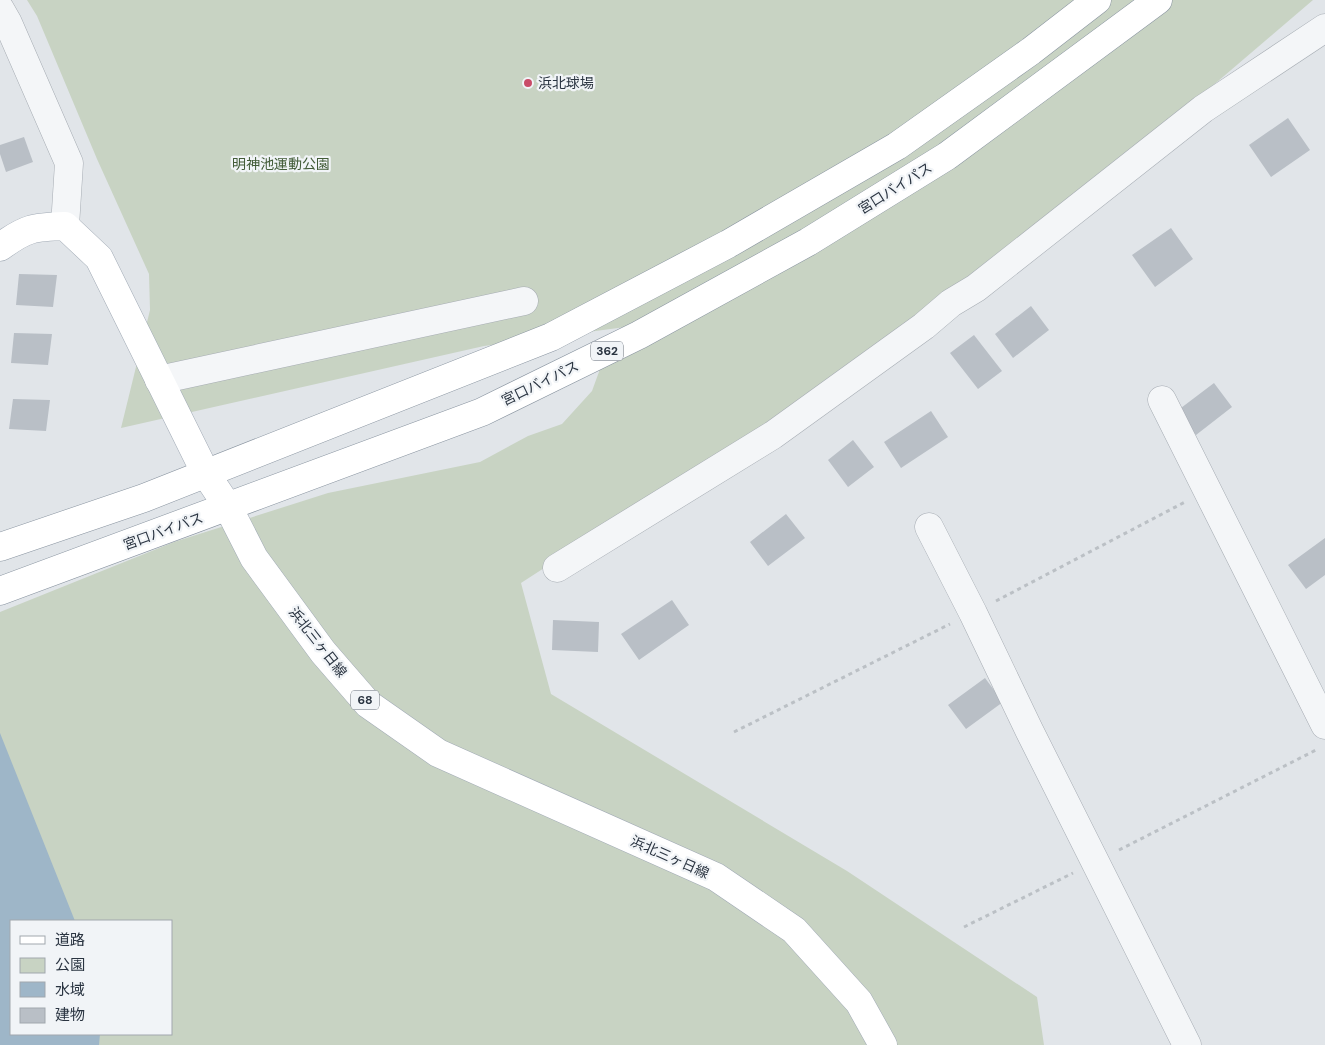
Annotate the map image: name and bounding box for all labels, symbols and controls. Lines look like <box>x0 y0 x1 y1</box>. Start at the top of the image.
place label: 浜北球場 <box>538 74 594 92</box>
marker: 浜北球場 <box>522 77 534 89</box>
park label: 明神池運動公園 <box>232 155 330 173</box>
street label: 宮口バイパス <box>855 158 935 218</box>
road number: 362 <box>591 342 623 361</box>
street label: 宮口バイパス <box>498 357 582 409</box>
street label: 宮口バイパス <box>121 508 205 554</box>
street label: 浜北三ヶ日線 <box>285 603 351 681</box>
road number: 68 <box>351 690 379 710</box>
street label: 浜北三ヶ日線 <box>628 832 712 882</box>
legend <box>10 920 172 1035</box>
text: 道路 <box>55 930 85 950</box>
text: 公園 <box>55 955 85 975</box>
text: 水域 <box>55 980 85 1000</box>
text: 建物 <box>55 1005 85 1025</box>

